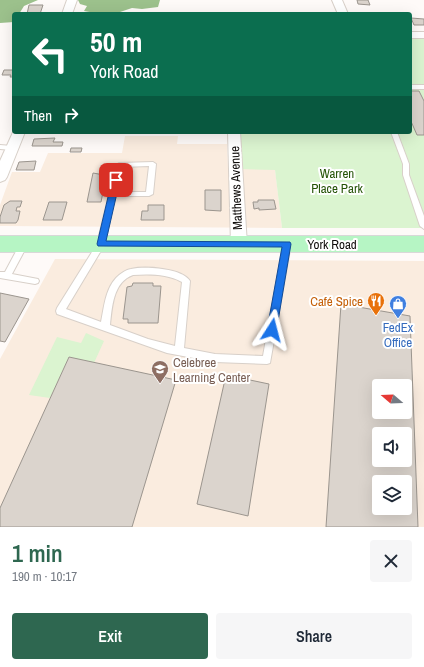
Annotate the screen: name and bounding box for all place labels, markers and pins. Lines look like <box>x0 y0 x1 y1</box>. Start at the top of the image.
pin <box>99 163 133 197</box>
restaurant icon: Café Spice <box>366 291 386 316</box>
place label: Café Spice <box>310 293 363 310</box>
shop icon: FedEx Office <box>388 294 408 319</box>
place label: FedEx Office <box>383 319 414 351</box>
place label: Celebree Learning Center <box>173 354 250 386</box>
school or university icon: Celebree Learning Center <box>150 359 170 384</box>

